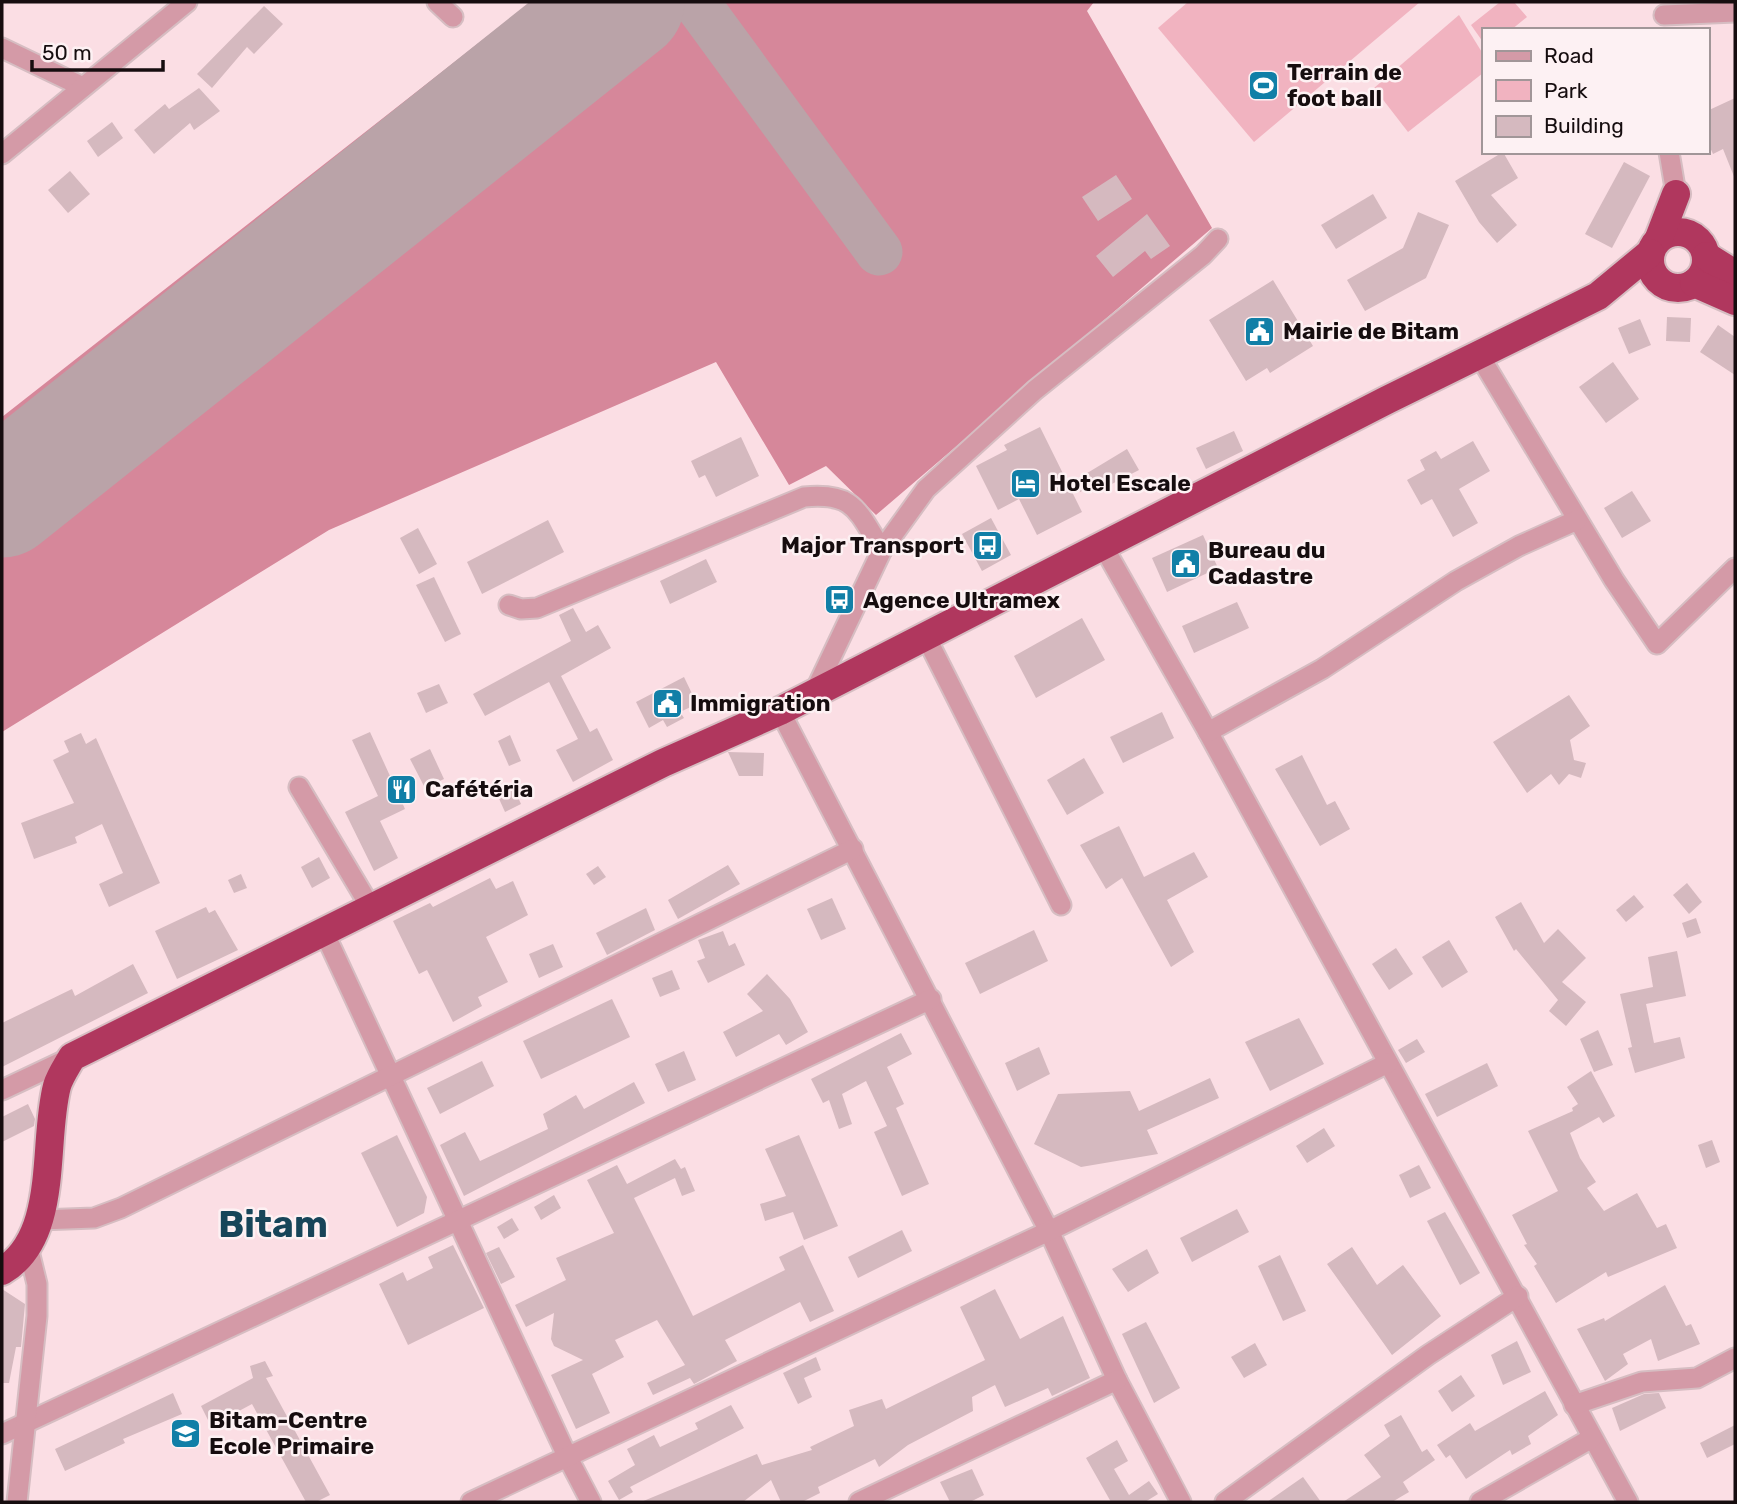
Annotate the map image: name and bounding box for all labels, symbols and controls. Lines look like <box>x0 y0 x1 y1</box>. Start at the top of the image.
scale bar <box>32 28 163 72</box>
legend <box>1482 28 1709 154</box>
text: 50 m <box>42 40 92 65</box>
text: Road <box>1544 43 1594 68</box>
place label: Terrain de foot ball <box>1287 58 1402 112</box>
sports icon: Terrain de foot ball <box>1247 68 1281 102</box>
text: Park <box>1544 78 1588 103</box>
text: Building <box>1544 113 1624 138</box>
public building icon: Mairie de Bitam <box>1243 314 1277 348</box>
place label: Mairie de Bitam <box>1283 317 1459 345</box>
hotel icon: Hotel Escale <box>1009 466 1043 500</box>
place label: Hotel Escale <box>1049 469 1191 497</box>
bus stop icon: Major Transport <box>970 528 1004 562</box>
place label: Major Transport <box>781 531 964 559</box>
place label: Bureau du Cadastre <box>1208 536 1325 590</box>
public building icon: Bureau du Cadastre <box>1168 546 1202 580</box>
bus stop icon: Agence Ultramex <box>823 583 857 617</box>
place label: Agence Ultramex <box>863 586 1061 614</box>
public building icon: Immigration <box>650 686 684 720</box>
place label: Immigration <box>690 689 831 717</box>
restaurant icon: Cafétéria <box>385 772 419 806</box>
place label: Cafétéria <box>425 775 533 803</box>
district label: Bitam <box>218 1202 328 1246</box>
place label: Bitam-Centre Ecole Primaire <box>209 1406 374 1460</box>
school or university icon: Bitam-Centre Ecole Primaire <box>169 1416 203 1450</box>

